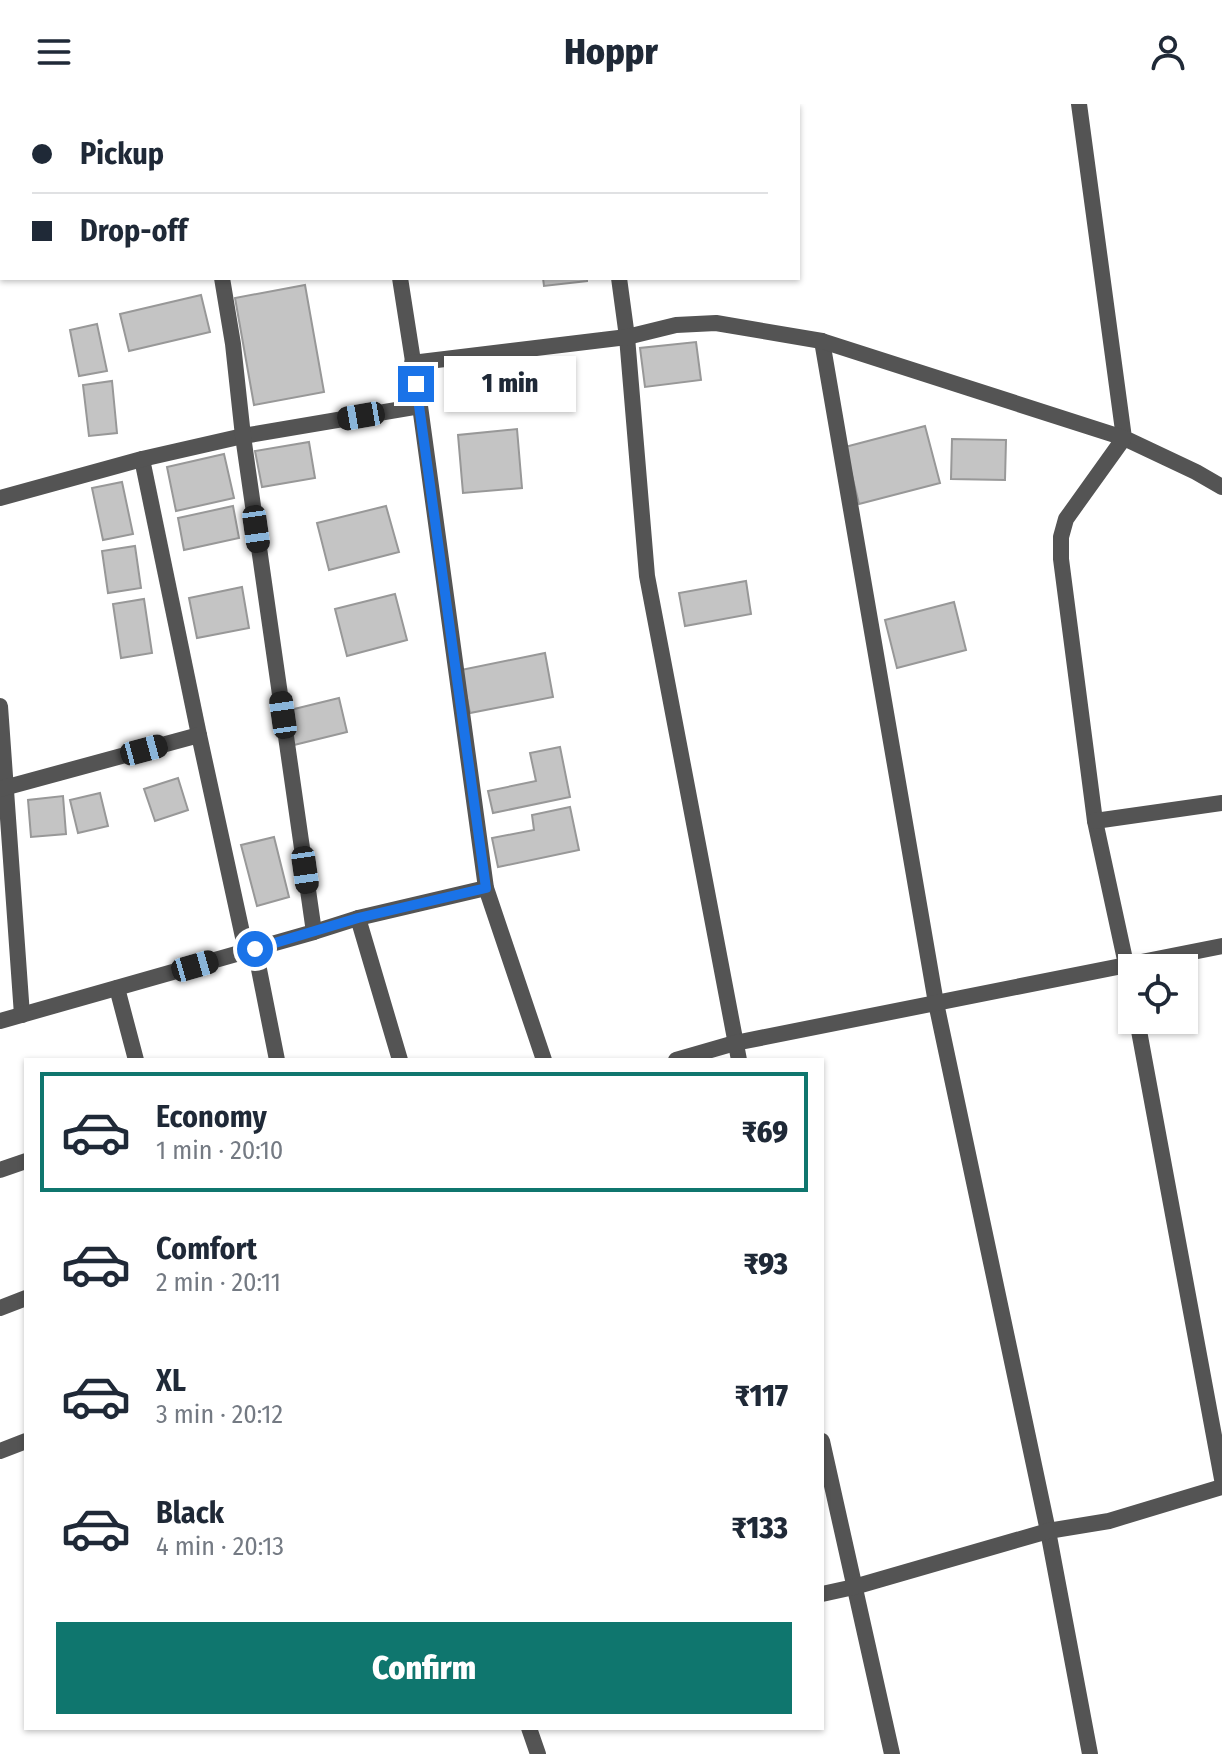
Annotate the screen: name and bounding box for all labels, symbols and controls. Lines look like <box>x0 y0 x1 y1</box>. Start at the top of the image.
icon: menu <box>32 30 76 74</box>
text: Hoppr <box>564 30 658 74</box>
icon: person <box>1146 30 1190 74</box>
text: Pickup <box>80 136 164 172</box>
text: Drop-off <box>80 213 187 249</box>
callout: 1 min <box>444 356 576 412</box>
route end <box>398 366 434 402</box>
text: 1 min <box>482 368 538 399</box>
car <box>335 400 387 432</box>
car <box>241 504 271 554</box>
car <box>268 690 298 740</box>
car <box>118 732 170 768</box>
car <box>290 845 320 895</box>
route start <box>237 931 273 967</box>
car <box>169 948 221 984</box>
map controls <box>1118 954 1198 1034</box>
button: locate <box>1118 954 1198 1034</box>
icon: car <box>60 1096 132 1168</box>
text: Economy <box>156 1099 267 1135</box>
text: ₹69 <box>742 1114 788 1150</box>
text: 1 min · 20:10 <box>156 1135 283 1166</box>
icon: car <box>60 1228 132 1300</box>
text: Comfort <box>156 1231 257 1267</box>
text: ₹93 <box>744 1246 788 1282</box>
text: 2 min · 20:11 <box>156 1267 281 1298</box>
icon: car <box>60 1360 132 1432</box>
text: XL <box>156 1363 186 1399</box>
text: ₹117 <box>735 1378 788 1414</box>
text: 3 min · 20:12 <box>156 1399 283 1430</box>
icon: car <box>60 1492 132 1564</box>
text: Black <box>156 1495 224 1531</box>
text: ₹133 <box>731 1510 788 1546</box>
text: 4 min · 20:13 <box>156 1531 284 1562</box>
button: Confirm <box>56 1622 792 1714</box>

